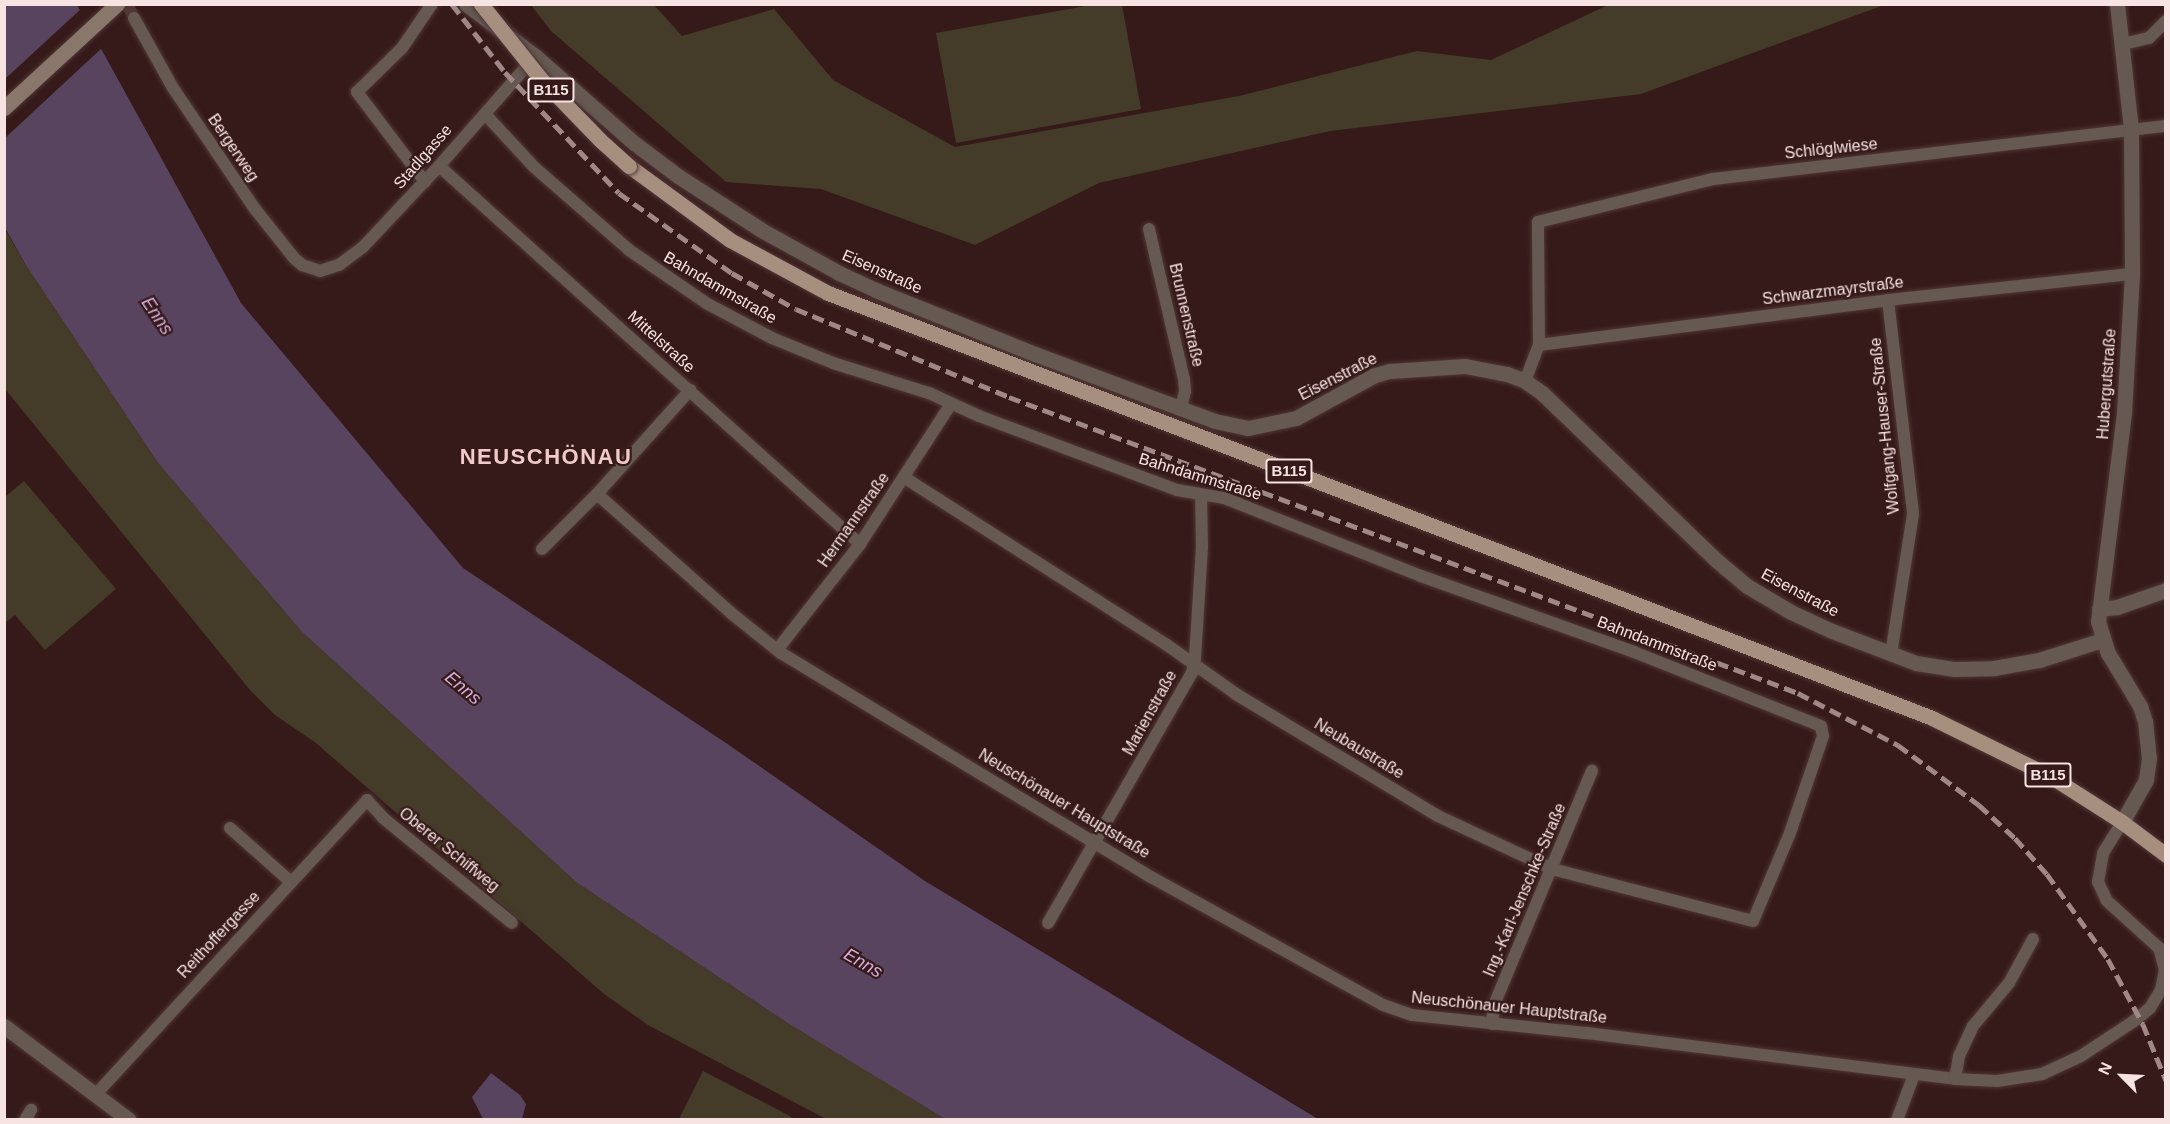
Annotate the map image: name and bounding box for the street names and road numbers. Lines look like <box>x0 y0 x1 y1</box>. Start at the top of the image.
road number: B115 <box>527 78 575 102</box>
street label: Bergerweg <box>203 111 263 185</box>
street label: Stadlgasse <box>390 121 456 193</box>
street label: Schlöglwiese <box>1784 135 1878 163</box>
street label: Eisenstraße <box>839 246 925 298</box>
street label: Bahndammstraße <box>660 248 780 328</box>
street label: Brunnenstraße <box>1165 261 1207 369</box>
street label: Schwarzmayrstraße <box>1761 273 1905 309</box>
street label: Mittelstraße <box>624 307 698 377</box>
street label: Hubergutstraße <box>2094 328 2120 440</box>
street label: Wolfgang-Hauser-Straße <box>1866 337 1904 515</box>
street label: Eisenstraße <box>1296 349 1380 405</box>
street label: Bahndammstraße <box>1136 449 1264 505</box>
road number: B115 <box>1265 459 1313 483</box>
street label: Hermannstraße <box>814 469 894 571</box>
street label: Eisenstraße <box>1758 564 1842 622</box>
street label: Bahndammstraße <box>1594 612 1720 676</box>
street label: Marienstraße <box>1119 667 1181 759</box>
street label: Neubaustraße <box>1311 715 1407 783</box>
street label: Neuschönauer Hauptstraße <box>975 745 1153 863</box>
road number: B115 <box>2024 763 2072 787</box>
street label: Ing.-Karl-Jenschke-Straße <box>1480 800 1570 980</box>
street label: Oberer Schiffweg <box>395 804 503 896</box>
street label: Reithoffergasse <box>174 888 264 982</box>
street label: Neuschönauer Hauptstraße <box>1410 988 1608 1028</box>

